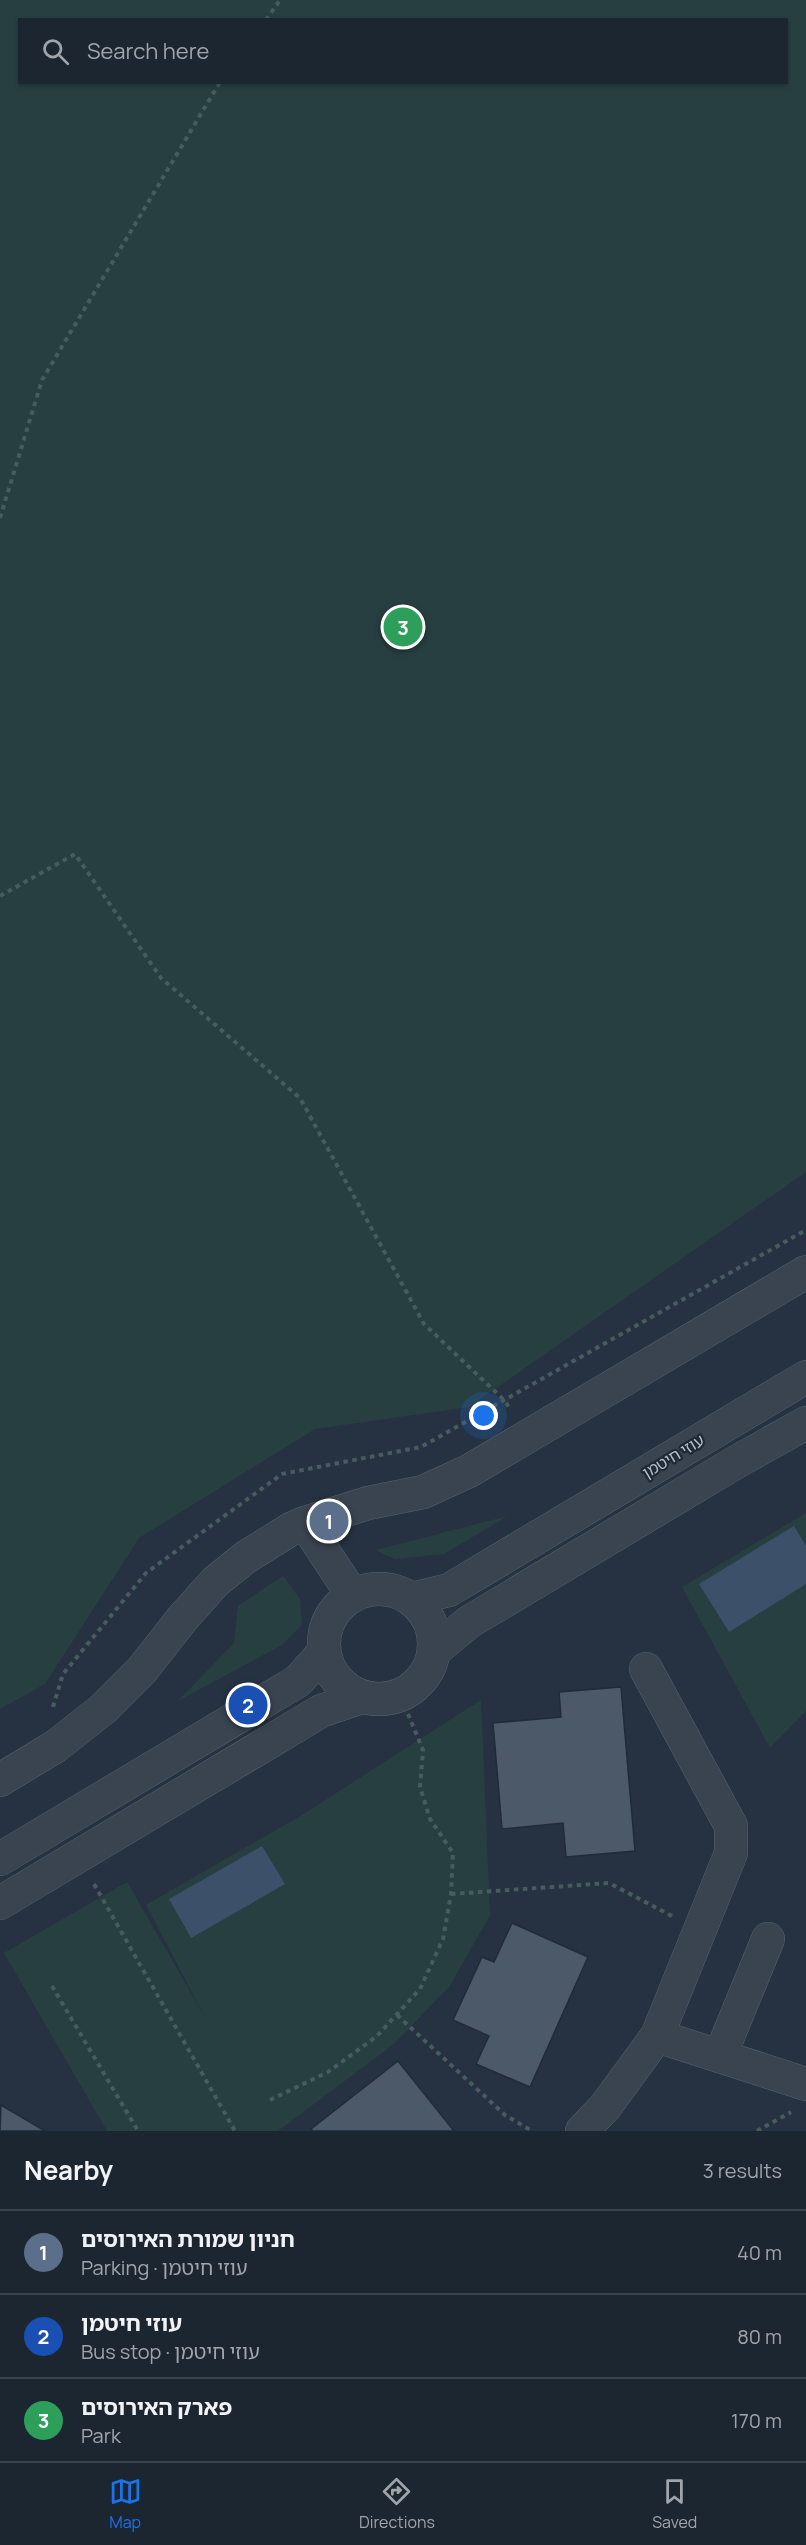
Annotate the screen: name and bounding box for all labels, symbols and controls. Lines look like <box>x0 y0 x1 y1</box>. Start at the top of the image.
search box <box>18 18 788 84</box>
icon: search <box>39 35 72 68</box>
text: Search here <box>87 36 209 66</box>
pin: 3 <box>384 604 422 650</box>
your location <box>469 1401 498 1430</box>
street label: עוזי חיטמן <box>638 1429 708 1483</box>
pin: 1 <box>310 1498 348 1544</box>
pin: 2 <box>228 1682 268 1728</box>
text: Nearby <box>24 2152 113 2188</box>
text: 3 results <box>703 2157 782 2184</box>
text: חניון שמורת האירוסים <box>81 2224 295 2254</box>
text: 1 <box>39 2239 48 2266</box>
text: 40 m <box>737 2239 782 2266</box>
text: Parking · עוזי חיטמן <box>81 2254 248 2281</box>
text: עוזי חיטמן <box>81 2308 182 2338</box>
text: 2 <box>38 2323 49 2350</box>
text: 80 m <box>737 2323 782 2350</box>
text: Bus stop · עוזי חיטמן <box>81 2338 260 2365</box>
text: פארק האירוסים <box>81 2392 232 2422</box>
text: 3 <box>38 2407 49 2434</box>
text: 170 m <box>731 2407 782 2434</box>
text: Park <box>81 2422 121 2449</box>
tab: Map <box>109 2475 142 2533</box>
tab: Directions <box>359 2475 435 2533</box>
tab: Saved <box>652 2475 697 2533</box>

